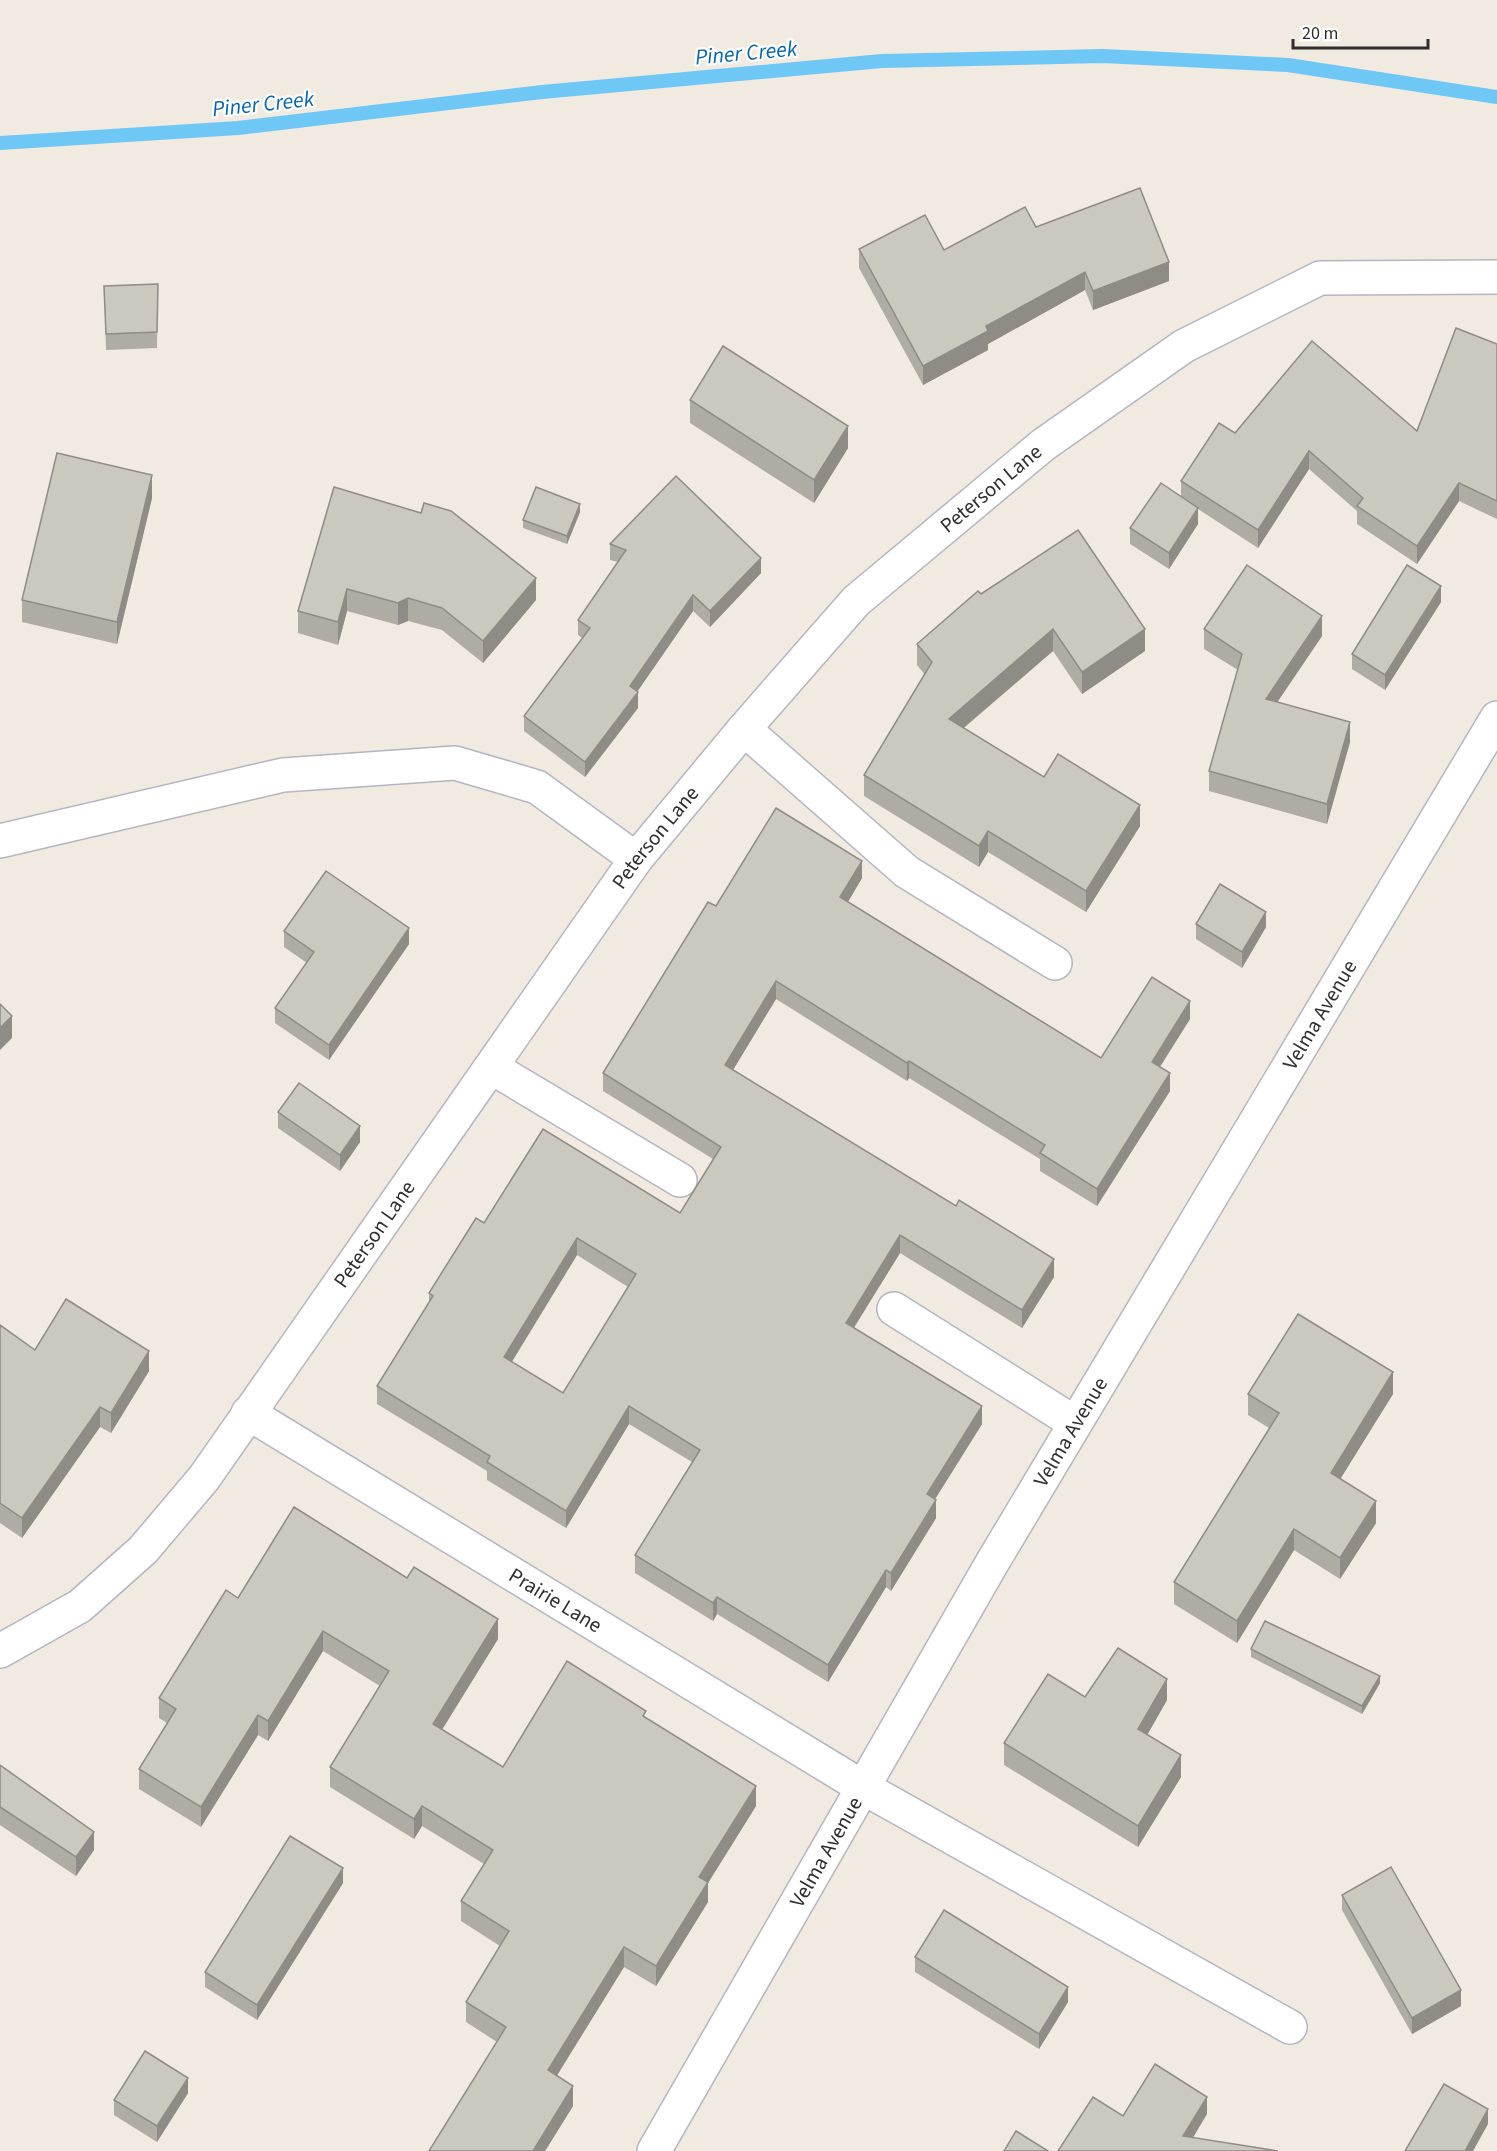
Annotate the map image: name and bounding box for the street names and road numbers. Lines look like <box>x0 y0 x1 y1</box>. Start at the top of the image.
street label: Peterson Lane <box>933 437 1048 540</box>
street label: Peterson Lane <box>604 779 706 895</box>
street label: Velma Avenue <box>1275 954 1364 1075</box>
street label: Peterson Lane <box>326 1174 422 1294</box>
street label: Velma Avenue <box>1026 1371 1115 1492</box>
street label: Prairie Lane <box>503 1560 608 1640</box>
street label: Velma Avenue <box>782 1791 870 1913</box>

